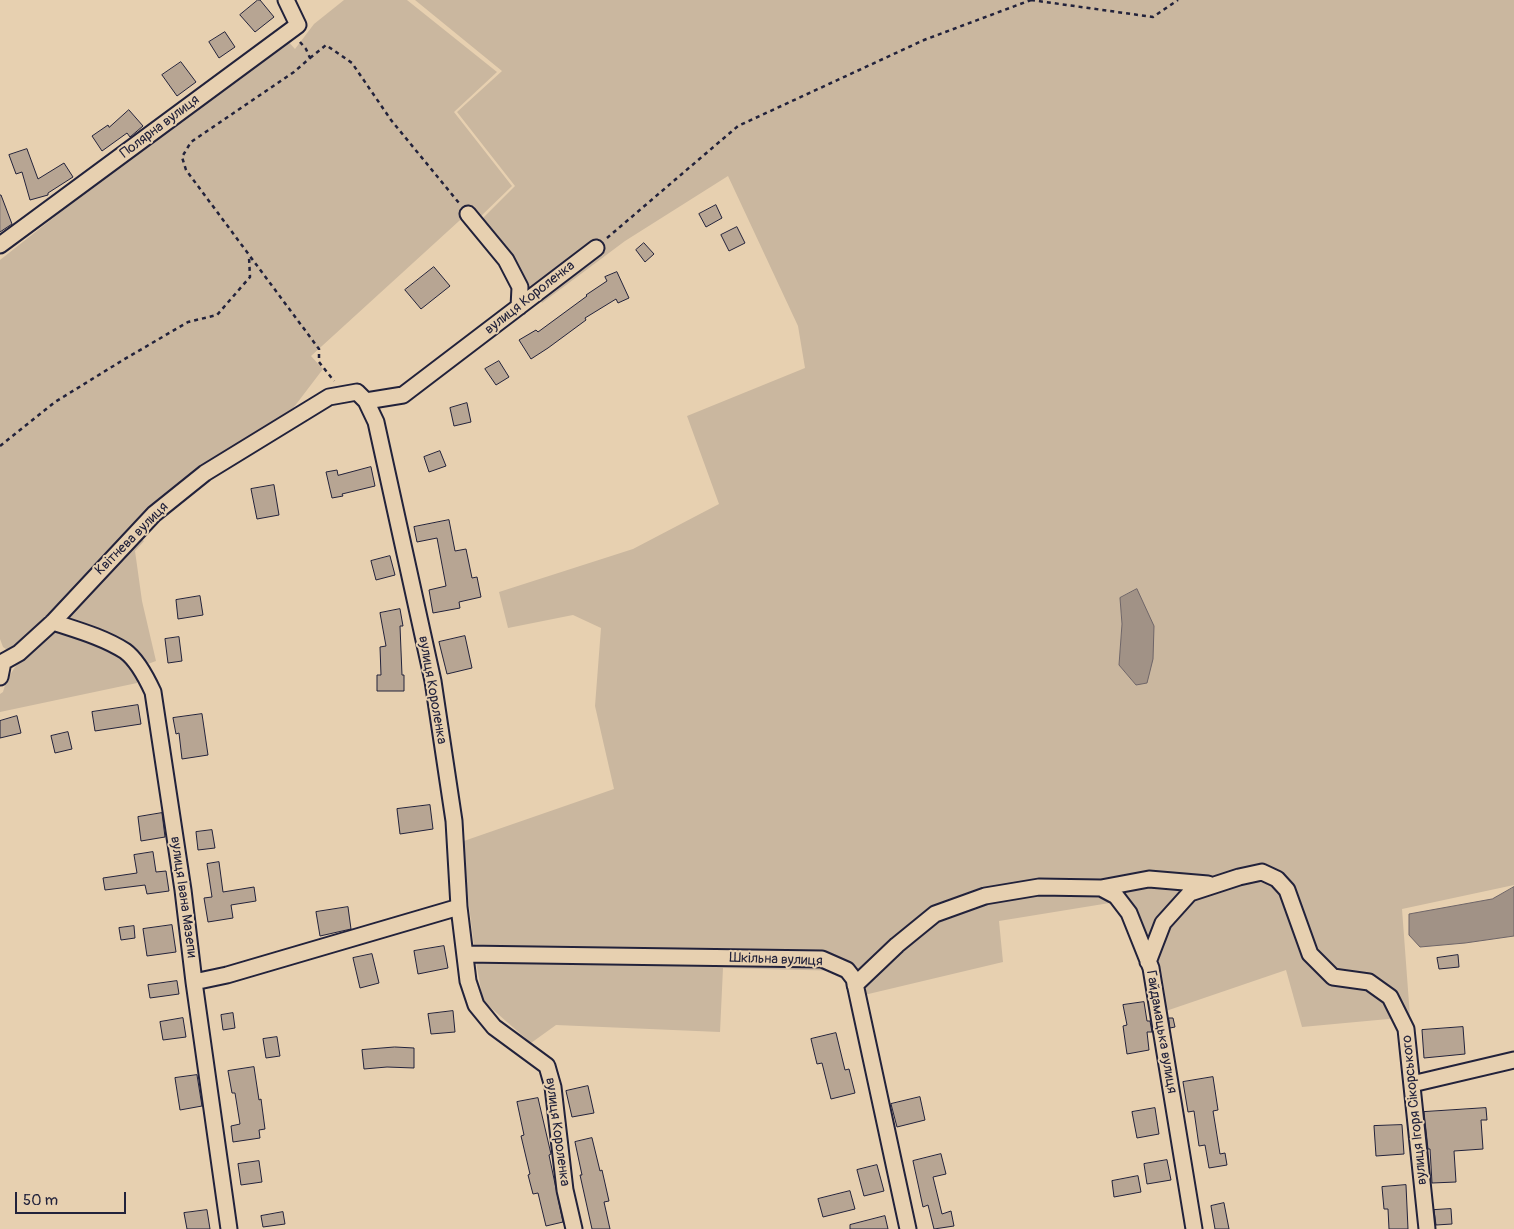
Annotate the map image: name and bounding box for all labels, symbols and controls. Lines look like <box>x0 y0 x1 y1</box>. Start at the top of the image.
street label: Полярна вулиця <box>117 92 203 162</box>
street label: вулиця Короленка <box>482 258 578 338</box>
street label: Квітнева вулиця <box>92 499 172 579</box>
street label: вулиця Короленка <box>414 635 450 745</box>
street label: вулиця Івана Мазепи <box>166 835 200 959</box>
street label: Шкільна вулиця <box>729 950 823 970</box>
street label: Гайдамацька вулиця <box>1142 969 1180 1095</box>
street label: вулиця Ігоря Сікорського <box>1399 1034 1431 1186</box>
street label: вулиця Короленка <box>541 1077 573 1187</box>
scale bar <box>18 1182 129 1214</box>
text: 50 m <box>23 1191 58 1210</box>

